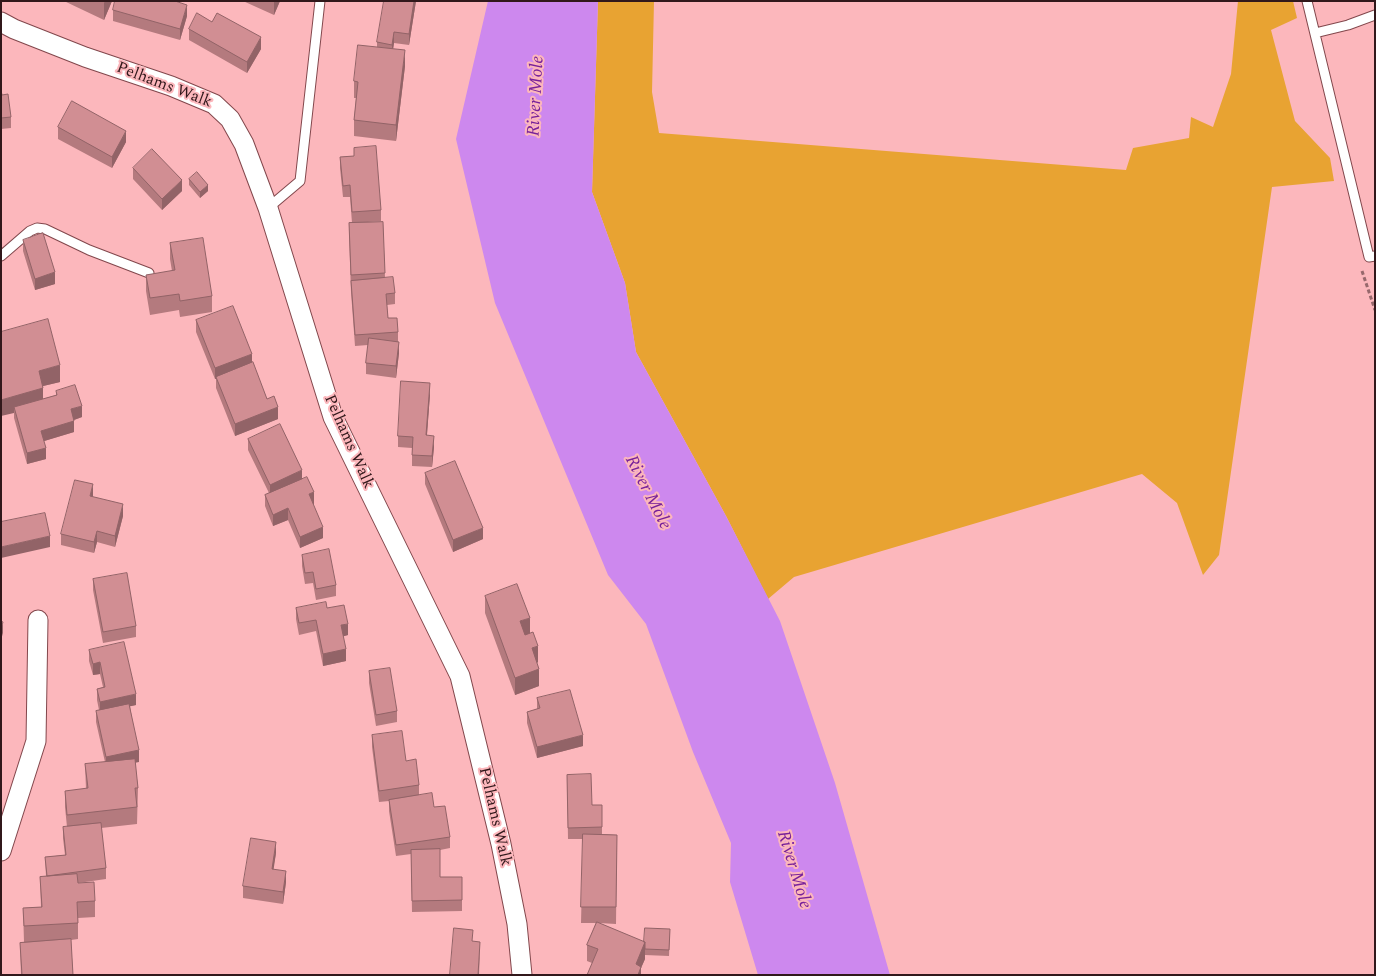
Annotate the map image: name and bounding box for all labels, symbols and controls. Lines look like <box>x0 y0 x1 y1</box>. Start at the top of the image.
water label: River Mole <box>524 55 550 137</box>
street label: Pelhams Walk <box>113 59 215 113</box>
street label: Pelhams Walk <box>319 392 377 492</box>
water label: River Mole <box>619 452 675 534</box>
street label: Pelhams Walk <box>473 766 515 868</box>
water label: River Mole <box>771 828 815 912</box>

